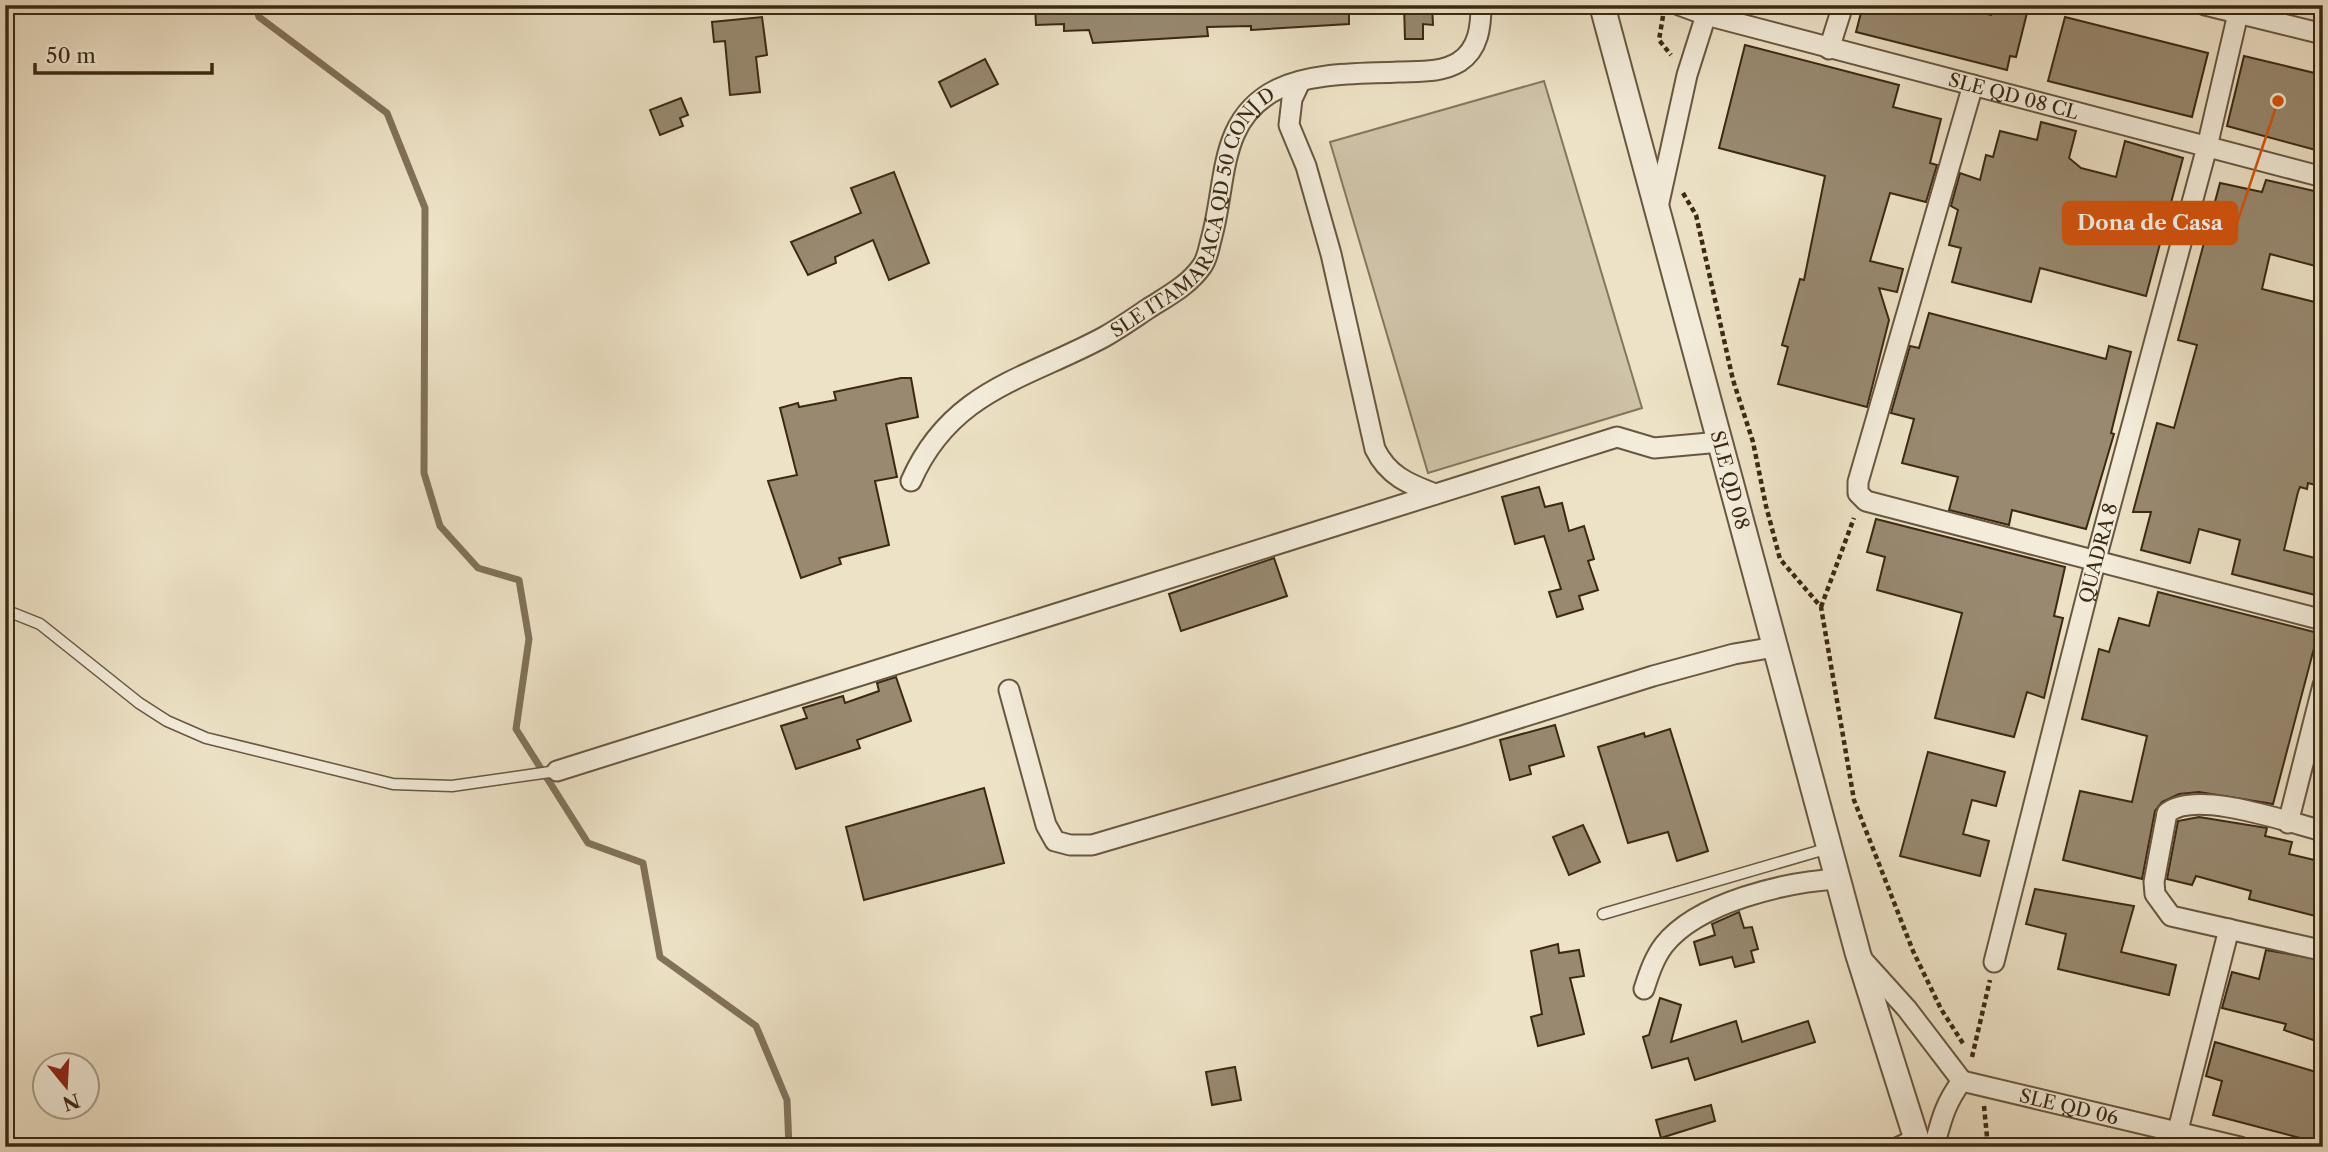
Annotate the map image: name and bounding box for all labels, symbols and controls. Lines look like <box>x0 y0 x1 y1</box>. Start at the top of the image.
scale bar <box>35 32 212 76</box>
text: 50 m <box>46 43 96 68</box>
street label: SLE QD 08 CL <box>1946 68 2082 124</box>
street label: SLE ITAMARACÁ QD 50 CONJ D <box>1106 82 1279 342</box>
callout: Dona de Casa <box>2063 202 2237 244</box>
text: Dona de Casa <box>2077 210 2224 235</box>
street label: SLE QD 08 <box>1706 428 1754 532</box>
street label: QUADRA 8 <box>2074 500 2122 605</box>
north arrow <box>32 1050 102 1120</box>
street label: SLE QD 06 <box>2017 1084 2121 1129</box>
text: N <box>60 1088 83 1115</box>

